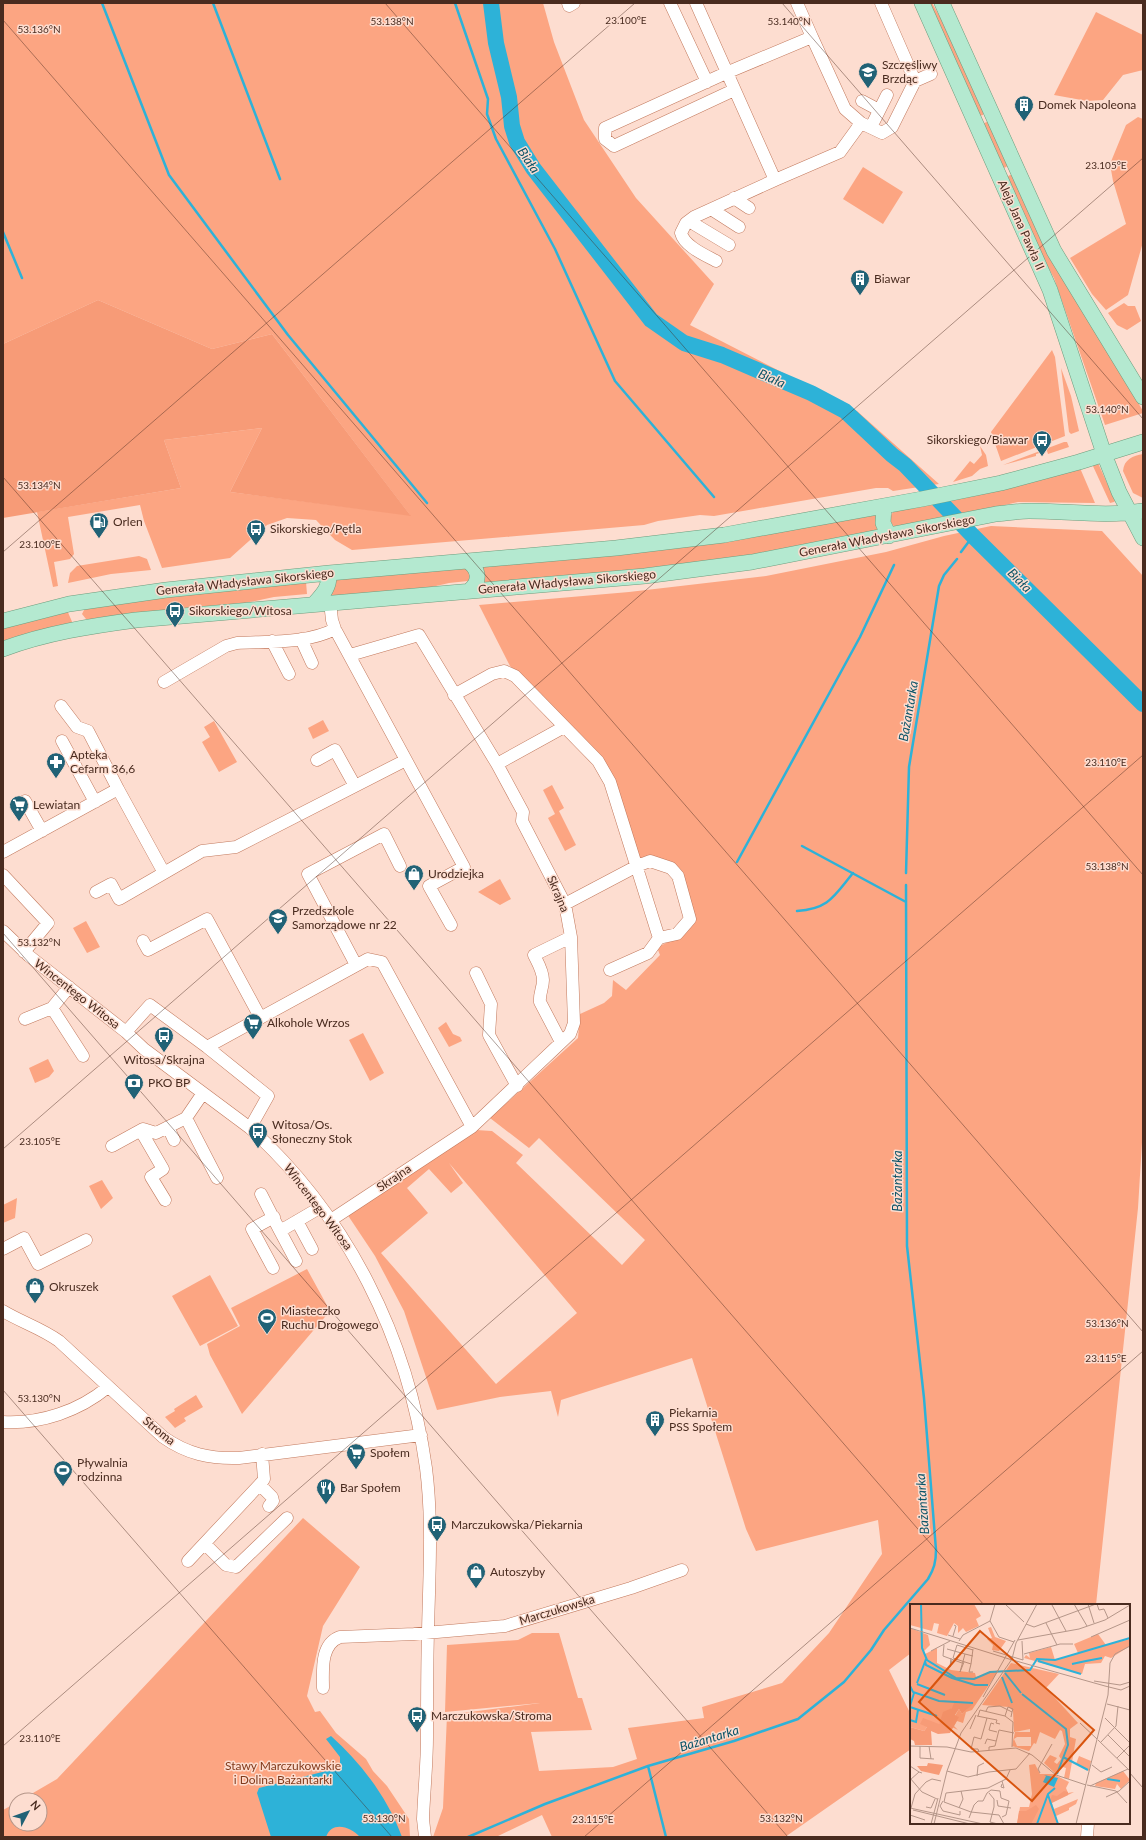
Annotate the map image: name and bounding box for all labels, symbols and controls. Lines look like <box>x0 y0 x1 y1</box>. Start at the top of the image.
text: 23.100°E <box>605 14 647 26</box>
text: 53.138°N <box>370 15 414 27</box>
text: 53.140°N <box>767 15 811 27</box>
text: 53.136°N <box>17 23 61 35</box>
place label: Szczęśliwy Brzdąc <box>882 57 938 86</box>
school or university icon: Szczęśliwy Brzdąc <box>857 61 879 89</box>
building icon: Domek Napoleona <box>1013 94 1035 122</box>
place label: Domek Napoleona <box>1038 97 1136 112</box>
water label: Biała <box>515 144 544 176</box>
text: 23.105°E <box>1085 159 1127 171</box>
street label: Aleja Jana Pawła II <box>995 177 1048 272</box>
building icon: Biawar <box>849 268 871 296</box>
place label: Biawar <box>874 271 911 286</box>
water label: Biała <box>756 365 788 391</box>
text: 53.140°N <box>1085 403 1129 415</box>
bus stop icon: Sikorskiego/Biawar <box>1031 429 1053 457</box>
place label: Sikorskiego/Biawar <box>927 432 1029 447</box>
text: 53.134°N <box>17 479 61 491</box>
fuel station icon: Orlen <box>88 511 110 539</box>
street label: Generała Władysława Sikorskiego <box>798 511 976 560</box>
place label: Orlen <box>113 514 143 529</box>
bus stop icon: Sikorskiego/Pętla <box>245 518 267 546</box>
place label: Sikorskiego/Pętla <box>270 521 361 536</box>
text: 23.100°E <box>19 538 61 550</box>
street label: Generała Władysława Sikorskiego <box>155 565 335 598</box>
water label: Biała <box>1005 565 1036 596</box>
street label: Generała Władysława Sikorskiego <box>477 566 657 597</box>
bus stop icon: Sikorskiego/Witosa <box>164 600 186 628</box>
place label: Sikorskiego/Witosa <box>189 603 292 618</box>
water label: Bażantarka <box>895 679 921 743</box>
place label: Apteka Cefarm 36,6 <box>70 747 135 776</box>
pharmacy icon: Apteka Cefarm 36,6 <box>45 751 67 779</box>
text: 23.110°E <box>1085 756 1127 768</box>
supermarket icon: Lewiatan <box>8 794 30 822</box>
place label: Lewiatan <box>33 797 80 812</box>
text: 53.138°N <box>1085 860 1129 872</box>
shop icon: Urodziejka <box>403 863 425 891</box>
place label: Urodziejka <box>428 866 484 881</box>
street label: Skrajna <box>544 873 573 914</box>
place label: Przedszkole Samorządowe nr 22 <box>292 903 397 932</box>
school or university icon: Przedszkole Samorządowe nr 22 <box>267 907 289 935</box>
text: 53.132°N <box>17 936 61 948</box>
street label: Wincentego Witosa <box>32 956 123 1032</box>
supermarket icon: Alkohole Wrzos <box>242 1012 264 1040</box>
place label: Alkohole Wrzos <box>267 1015 350 1030</box>
bus stop icon: Witosa/Skrajna <box>153 1025 175 1053</box>
place label: Witosa/Skrajna <box>123 1052 205 1067</box>
bank icon: PKO BP <box>123 1072 145 1100</box>
place label: PKO BP <box>148 1075 190 1090</box>
place label: Witosa/Os. Słoneczny Stok <box>272 1117 353 1146</box>
bus stop icon: Witosa/Os. Słoneczny Stok <box>247 1121 269 1149</box>
text: 23.105°E <box>19 1135 61 1147</box>
water label: Bażantarka <box>889 1150 905 1212</box>
street label: Wincentego Witosa <box>281 1160 356 1253</box>
street label: Skrajna <box>374 1161 414 1195</box>
shop icon: Okruszek <box>24 1276 46 1304</box>
place label: Okruszek <box>49 1279 99 1294</box>
place label: Miasteczko Ruchu Drogowego <box>281 1303 379 1332</box>
sports icon: Miasteczko Ruchu Drogowego <box>256 1307 278 1335</box>
text: 53.136°N <box>1085 1317 1129 1329</box>
text: 23.115°E <box>1085 1352 1127 1364</box>
text: 53.130°N <box>17 1392 61 1404</box>
place label: Piekarnia PSS Społem <box>669 1405 732 1434</box>
building icon: Piekarnia PSS Społem <box>644 1409 666 1437</box>
street label: Stroma <box>140 1413 179 1448</box>
supermarket icon: Społem <box>345 1442 367 1470</box>
place label: Społem <box>370 1445 410 1460</box>
place label: Pływalnia rodzinna <box>77 1455 128 1484</box>
sports icon: Pływalnia rodzinna <box>52 1459 74 1487</box>
water label: Bażantarka <box>912 1473 932 1535</box>
restaurant icon: Bar Społem <box>315 1477 337 1505</box>
place label: Bar Społem <box>340 1480 401 1495</box>
bus stop icon: Marczukowska/Piekarnia <box>426 1514 448 1542</box>
place label: Marczukowska/Piekarnia <box>451 1517 583 1532</box>
shop icon: Autoszyby <box>465 1561 487 1589</box>
place label: Autoszyby <box>490 1564 546 1579</box>
street label: Marczukowska <box>517 1591 596 1628</box>
inset map <box>910 1604 1130 1824</box>
bus stop icon: Marczukowska/Stroma <box>406 1705 428 1733</box>
place label: Marczukowska/Stroma <box>431 1708 552 1723</box>
water label: Bażantarka <box>677 1721 741 1755</box>
text: 23.110°E <box>19 1732 61 1744</box>
park label: Stawy Marczukowskie i Dolina Bażantarki <box>225 1758 341 1787</box>
north arrow <box>8 1792 48 1832</box>
text: N <box>28 1798 44 1813</box>
text: 53.130°N <box>362 1812 406 1824</box>
text: 53.132°N <box>759 1812 803 1824</box>
text: 23.115°E <box>572 1813 614 1825</box>

